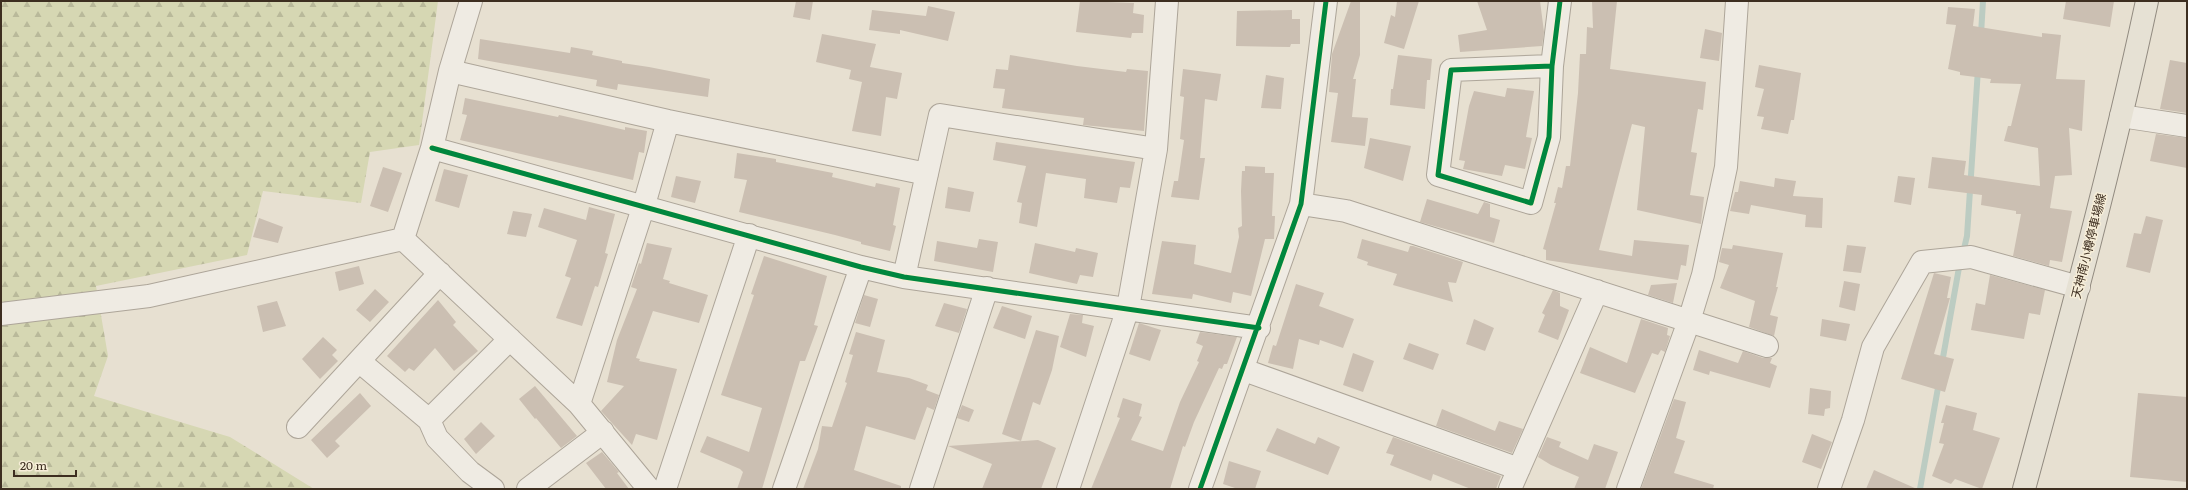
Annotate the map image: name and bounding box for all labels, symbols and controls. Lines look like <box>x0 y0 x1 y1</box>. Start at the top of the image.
street label: 天神南小樽停車場線 <box>2066 191 2110 300</box>
scale bar <box>14 452 76 478</box>
text: 20 m <box>20 456 47 474</box>

